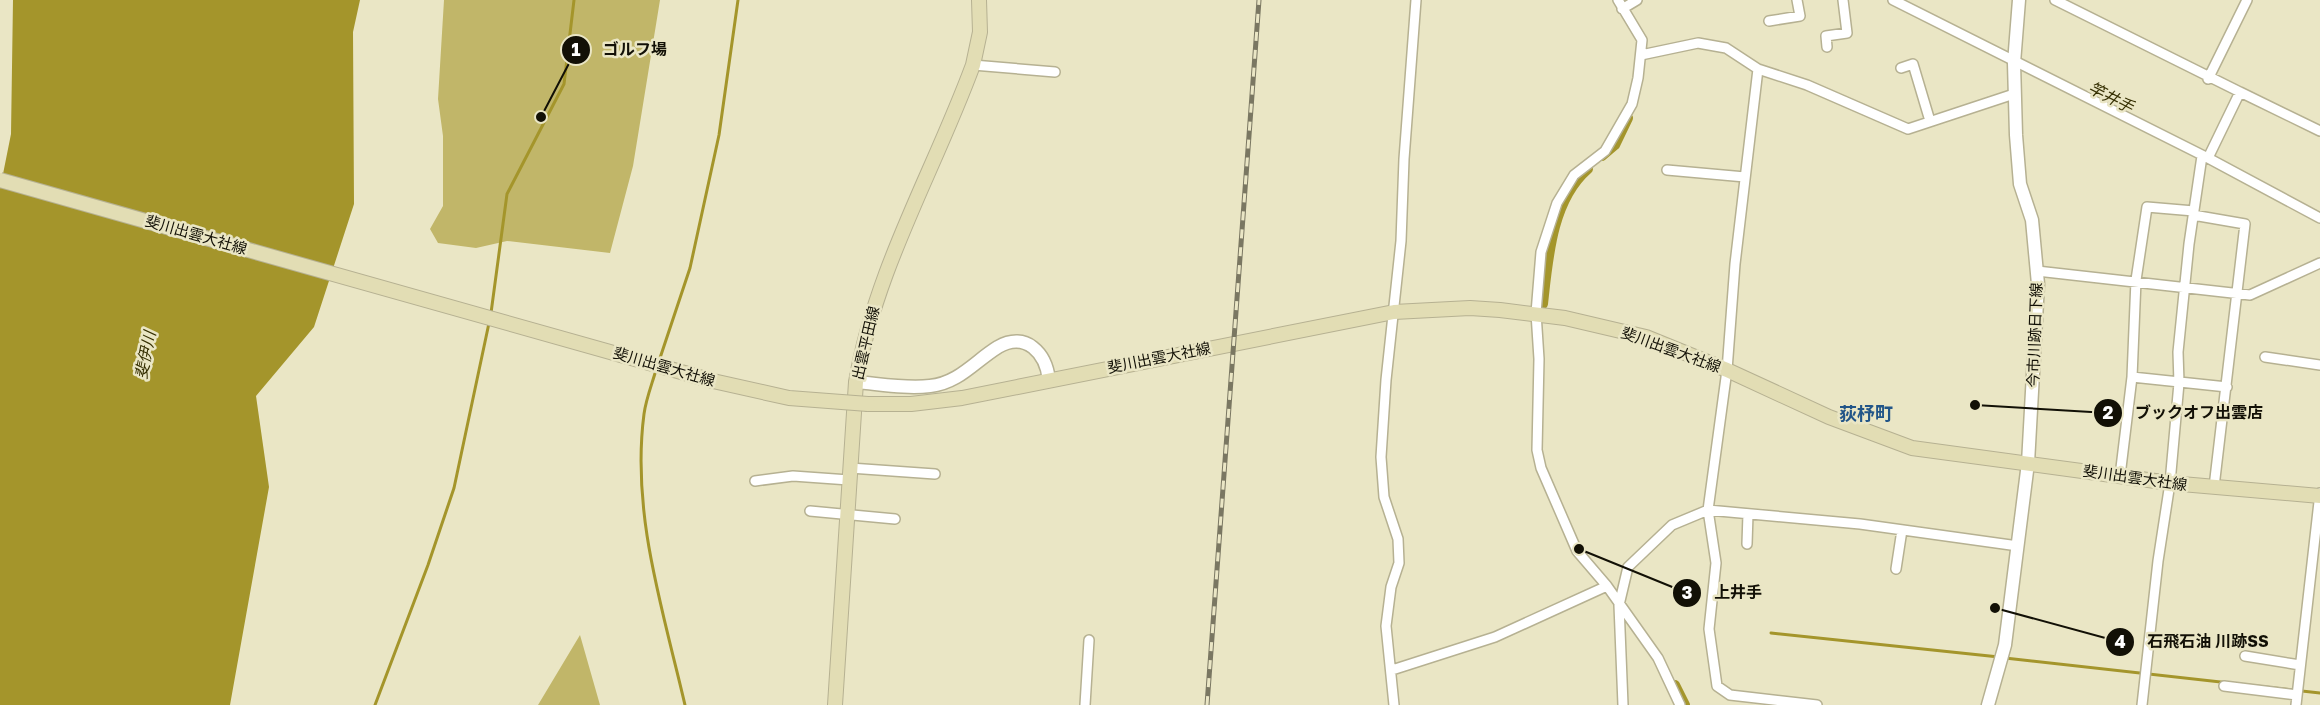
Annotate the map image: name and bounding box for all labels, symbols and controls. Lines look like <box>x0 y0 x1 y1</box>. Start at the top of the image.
callout: ゴルフ場 <box>561 33 679 67</box>
text: 1 <box>571 38 581 60</box>
text: ゴルフ場 <box>603 39 667 59</box>
water label: 竿井手 <box>2085 77 2138 117</box>
street label: 斐川出雲大社線 <box>143 211 249 257</box>
street label: 今市川跡日下線 <box>2023 282 2045 388</box>
street label: 出雲平田線 <box>848 304 882 381</box>
street label: 斐川出雲大社線 <box>1619 323 1724 375</box>
water label: 斐伊川 <box>131 328 160 380</box>
street label: 斐川出雲大社線 <box>1106 338 1212 376</box>
street label: 斐川出雲大社線 <box>611 343 717 389</box>
callout: ブックオフ出雲店 <box>2093 396 2275 430</box>
text: 2 <box>2103 401 2114 423</box>
district label: 荻杼町 <box>1839 402 1893 424</box>
text: ブックオフ出雲店 <box>2135 402 2263 422</box>
street label: 斐川出雲大社線 <box>2082 461 2188 493</box>
callout: 上井手 <box>1672 576 1774 610</box>
text: 3 <box>1682 581 1693 603</box>
text: 上井手 <box>1714 582 1762 602</box>
callout: 石飛石油 川跡SS <box>2105 625 2281 659</box>
text: 4 <box>2114 630 2126 652</box>
text: 石飛石油 川跡SS <box>2147 631 2269 651</box>

